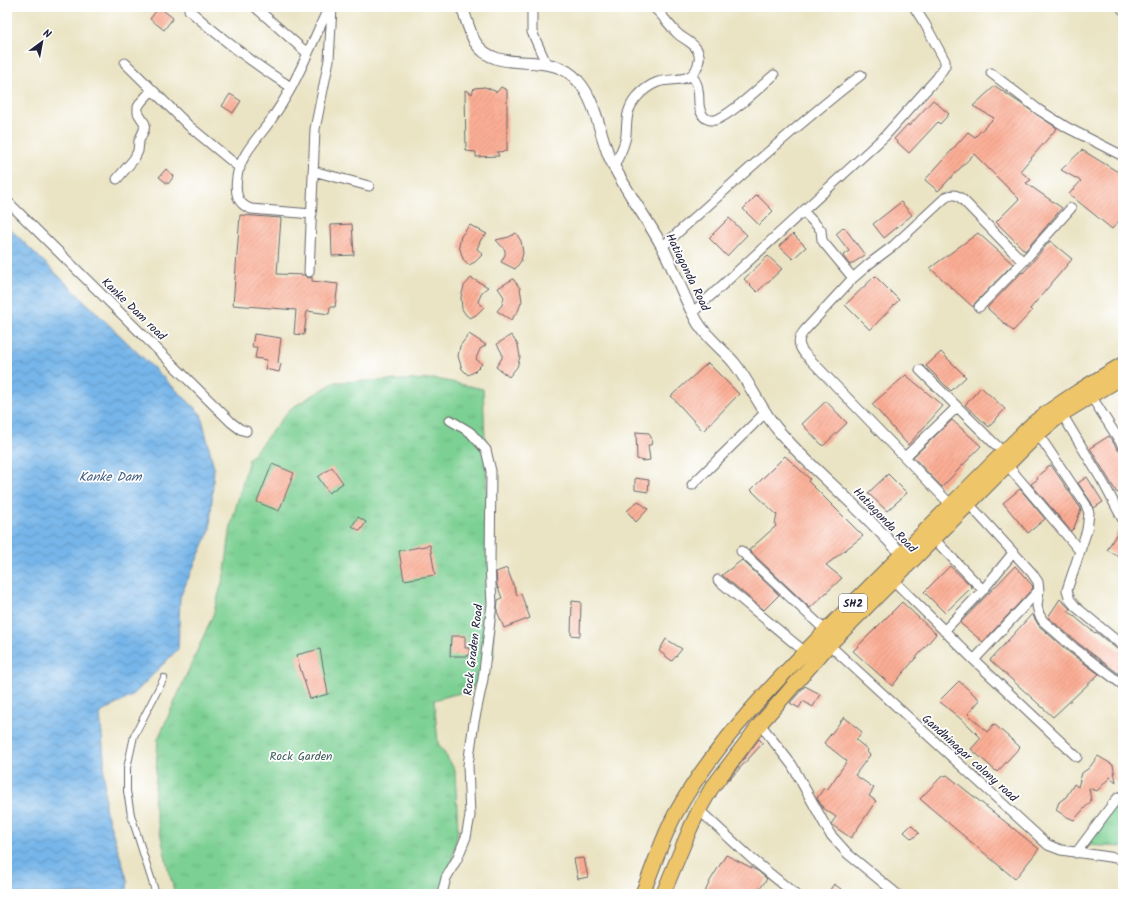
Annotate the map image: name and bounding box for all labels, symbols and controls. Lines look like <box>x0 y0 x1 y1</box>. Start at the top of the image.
north arrow <box>22 22 62 62</box>
text: N <box>39 25 55 44</box>
street label: Hatiagonda Road <box>660 230 715 315</box>
street label: Kanke Dam road <box>97 273 171 346</box>
water label: Kanke Dam <box>79 467 143 488</box>
street label: Hatiagonda Road <box>848 483 922 558</box>
road number: SH2 <box>839 594 867 612</box>
street label: Rock Graden Road <box>458 602 489 697</box>
street label: Gandhinagar colony road <box>917 710 1023 808</box>
park label: Rock Garden <box>270 747 332 766</box>

